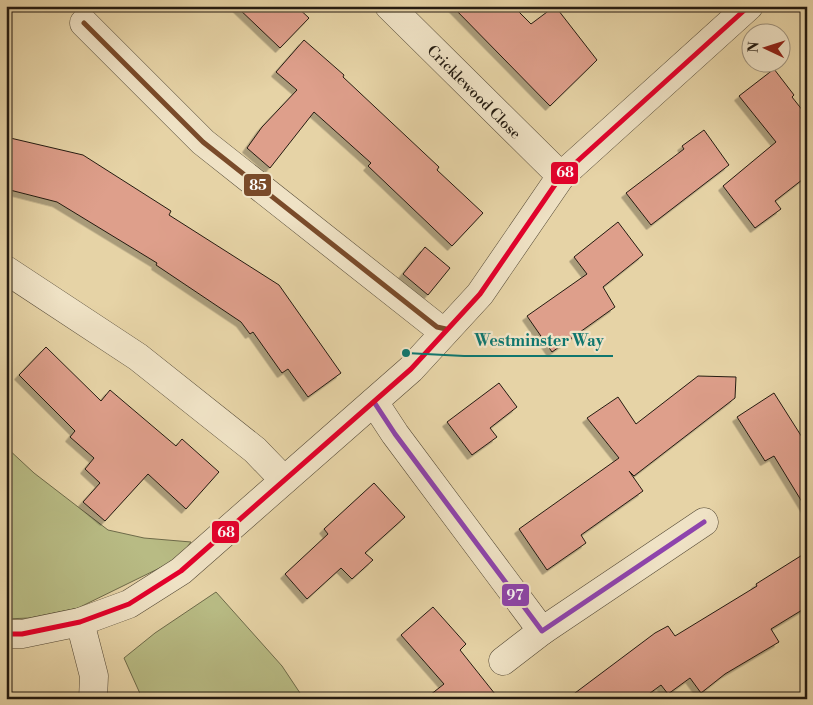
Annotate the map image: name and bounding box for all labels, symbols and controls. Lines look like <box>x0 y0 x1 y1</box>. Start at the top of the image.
north arrow <box>740 22 790 72</box>
street label: Cricklewood Close <box>423 41 525 143</box>
text: N <box>745 41 763 53</box>
line badge: 68 <box>550 161 579 185</box>
text: 68 <box>556 164 574 182</box>
line badge: 85 <box>243 173 272 197</box>
text: 85 <box>249 177 267 195</box>
callout: Westminster Way <box>464 325 613 356</box>
text: Westminster Way <box>473 331 605 351</box>
line badge: 68 <box>211 520 240 544</box>
text: 68 <box>217 524 235 542</box>
line badge: 97 <box>501 583 530 607</box>
text: 97 <box>506 587 524 605</box>

